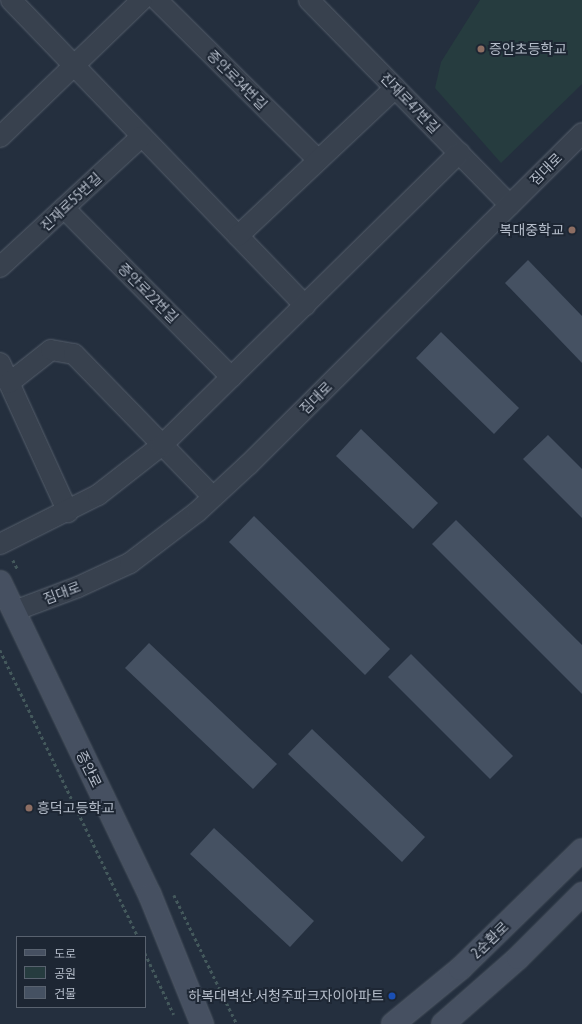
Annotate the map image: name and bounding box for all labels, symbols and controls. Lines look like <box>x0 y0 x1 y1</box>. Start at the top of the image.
place label: 증안초등학교 <box>489 41 566 57</box>
marker: 증안초등학교 <box>476 44 486 54</box>
street label: 증안로34번길 <box>204 47 270 113</box>
street label: 진재로47번길 <box>377 69 443 137</box>
street label: 짐대로 <box>526 149 566 189</box>
street label: 진재로55번길 <box>37 169 105 235</box>
place label: 복대중학교 <box>500 222 564 238</box>
marker: 복대중학교 <box>567 225 577 235</box>
street label: 증안로22번길 <box>115 260 181 326</box>
street label: 짐대로 <box>296 378 336 418</box>
street label: 짐대로 <box>41 578 83 608</box>
street label: 증안로 <box>73 748 105 790</box>
place label: 흥덕고등학교 <box>37 800 114 816</box>
marker: 흥덕고등학교 <box>24 803 34 813</box>
street label: 2순환로 <box>468 918 512 962</box>
legend <box>16 936 146 1008</box>
text: 도로 <box>54 947 76 961</box>
text: 공원 <box>54 967 76 981</box>
text: 건물 <box>54 987 76 1001</box>
place label: 하복대벽산.서청주파크자이아파트 <box>188 988 384 1004</box>
marker: 하복대벽산.서청주파크자이아파트 <box>387 991 397 1001</box>

